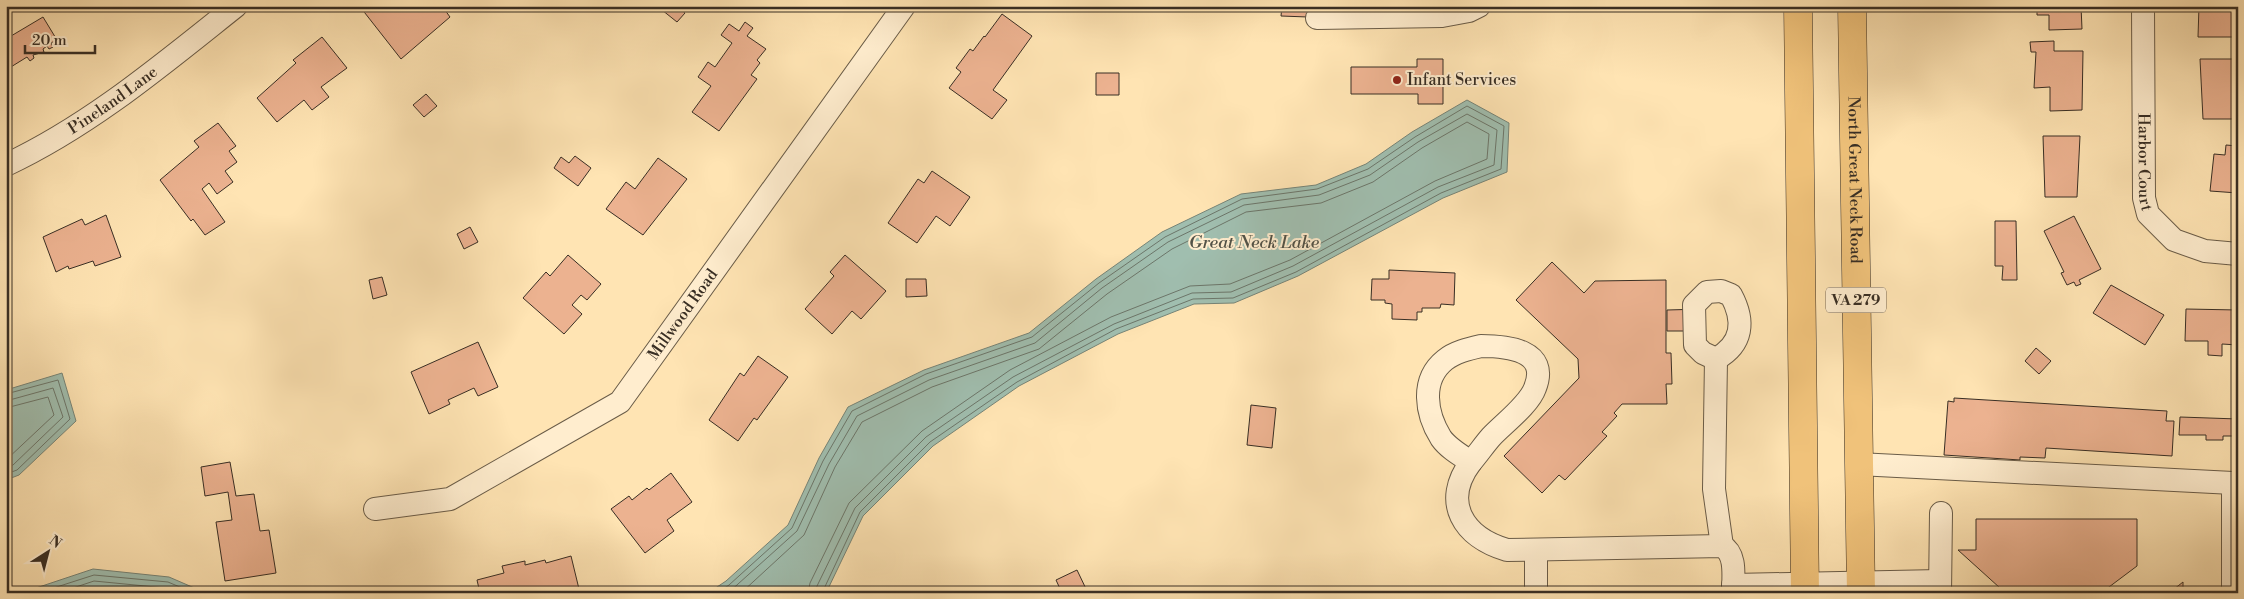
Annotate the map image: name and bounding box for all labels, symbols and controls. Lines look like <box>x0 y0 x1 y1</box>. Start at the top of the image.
scale bar <box>25 22 95 54</box>
text: 20 m <box>32 31 67 50</box>
street label: Pineland Lane <box>64 62 161 139</box>
place label: Infant Services <box>1407 70 1516 90</box>
marker: Infant Services <box>1391 74 1403 86</box>
street label: North Great Neck Road <box>1843 96 1866 264</box>
street label: Harbor Court <box>2134 113 2157 213</box>
water label: Great Neck Lake <box>1189 231 1320 254</box>
street label: Millwood Road <box>643 265 722 364</box>
road number: VA 279 <box>1826 288 1886 312</box>
north arrow <box>22 526 72 576</box>
text: N <box>45 532 65 553</box>

